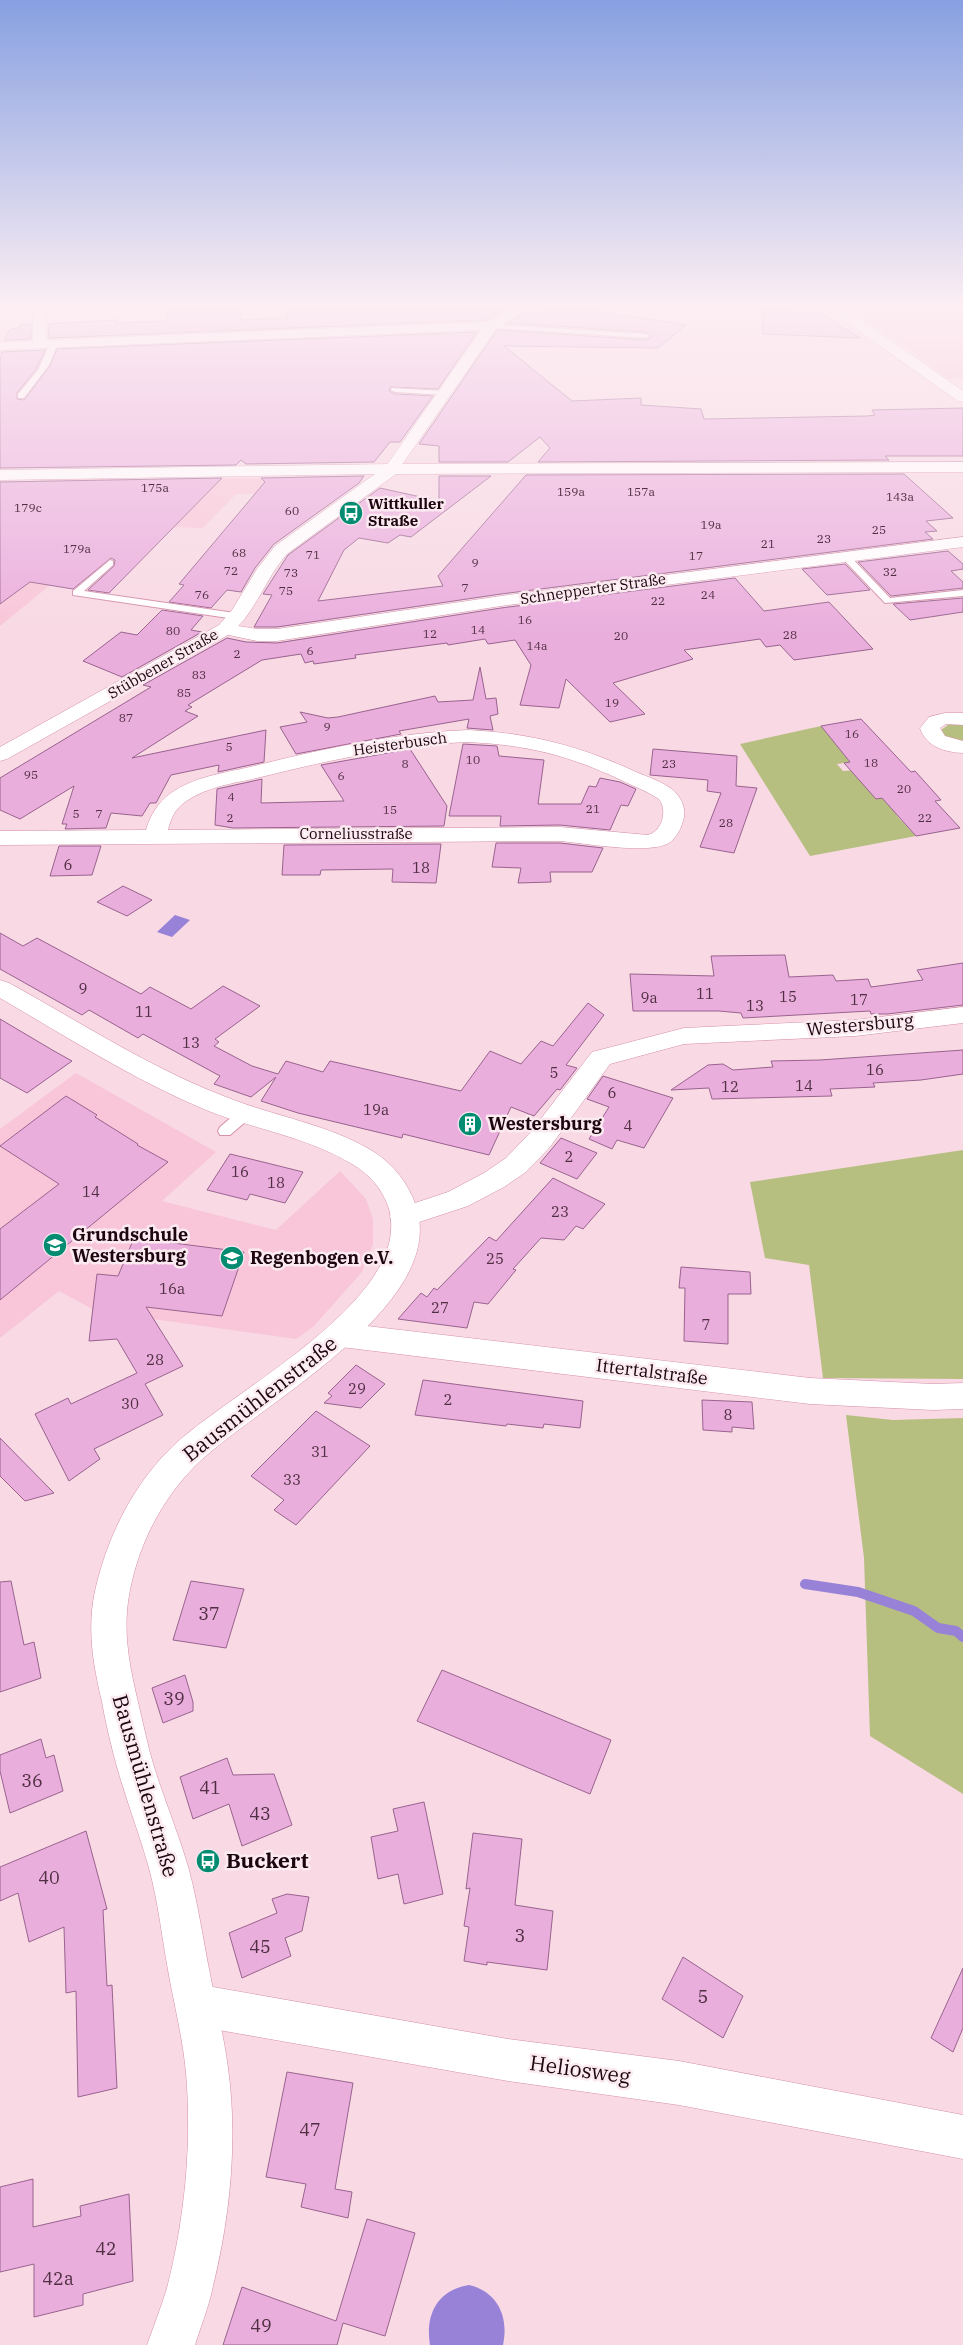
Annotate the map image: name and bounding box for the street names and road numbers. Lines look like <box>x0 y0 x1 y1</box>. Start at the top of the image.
street label: Schnepperter Straße <box>519 569 667 608</box>
street label: Stübbener Straße <box>104 624 221 703</box>
street label: Heisterbusch <box>352 728 448 759</box>
street label: Corneliusstraße <box>299 824 413 843</box>
street label: Westersburg <box>805 1008 915 1041</box>
street label: Bausmühlenstraße <box>176 1329 342 1467</box>
street label: Ittertalstraße <box>595 1353 709 1390</box>
street label: Bausmühlenstraße <box>106 1691 185 1880</box>
street label: Heliosweg <box>528 2048 633 2090</box>

